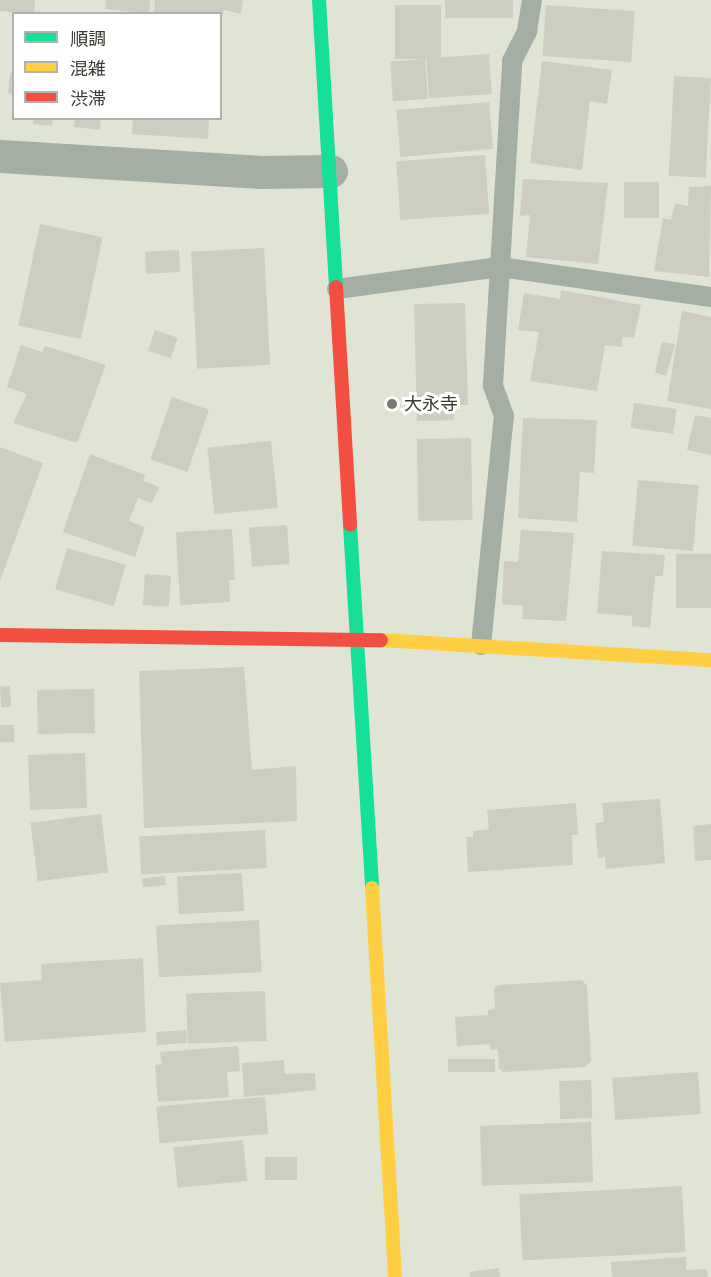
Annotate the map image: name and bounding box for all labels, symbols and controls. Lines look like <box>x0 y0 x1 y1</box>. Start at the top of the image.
legend <box>12 12 222 120</box>
text: 順調 <box>70 28 106 49</box>
text: 混雑 <box>70 58 106 79</box>
text: 渋滞 <box>70 88 106 109</box>
place label: 大永寺 <box>404 393 458 415</box>
marker: 大永寺 <box>385 397 399 411</box>

